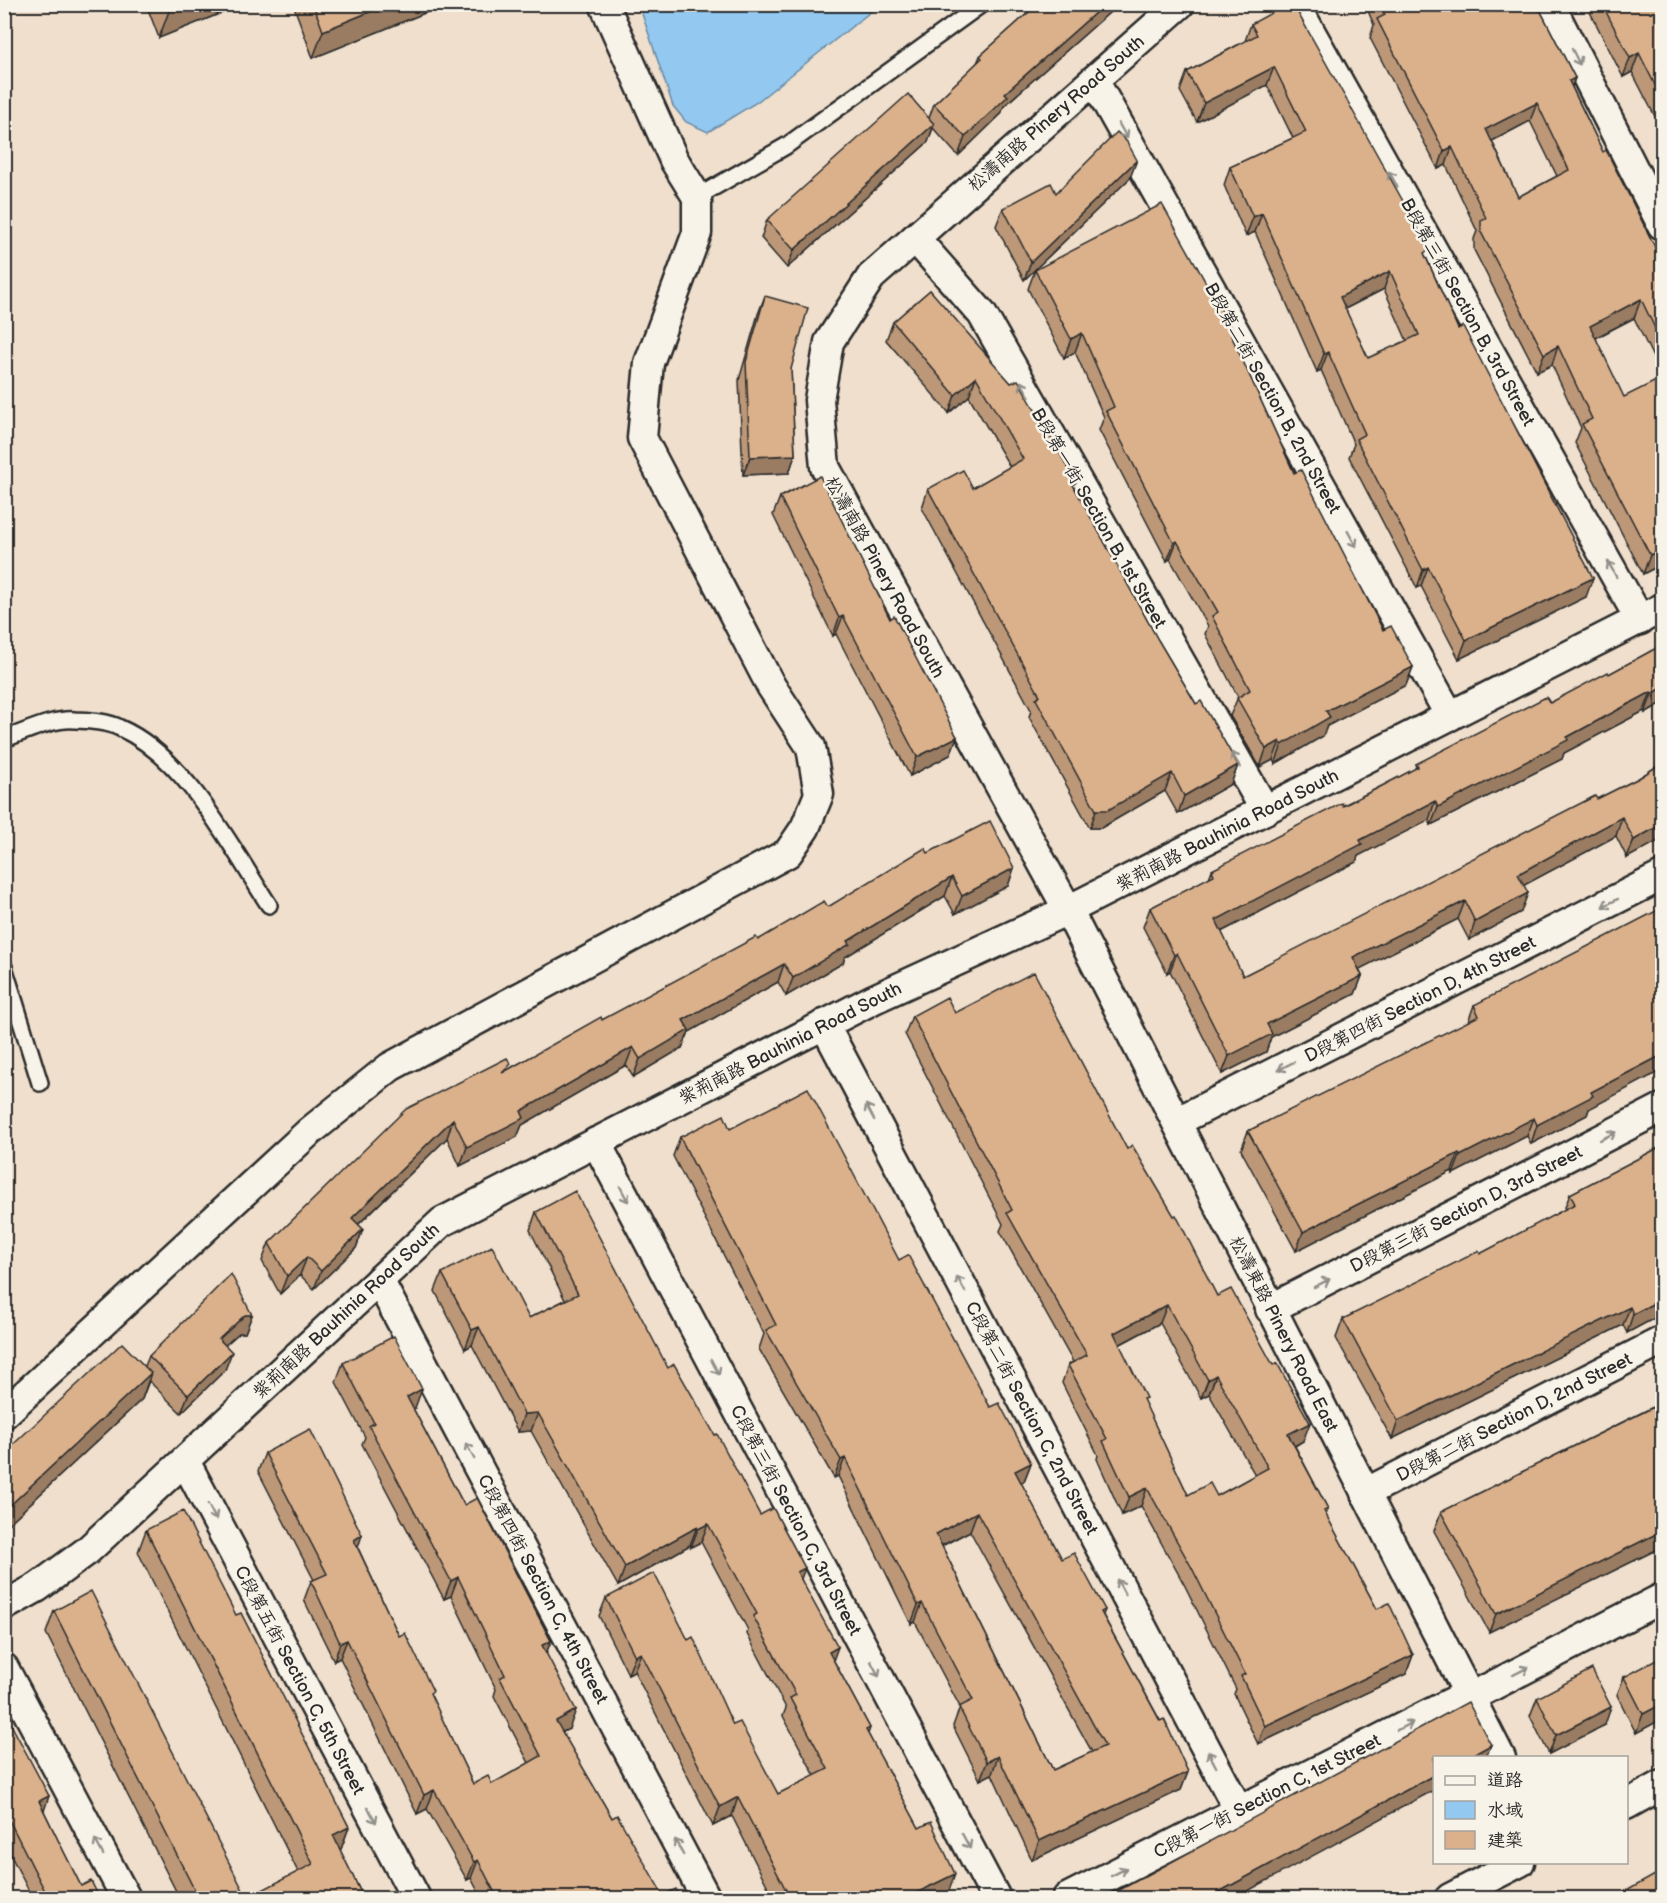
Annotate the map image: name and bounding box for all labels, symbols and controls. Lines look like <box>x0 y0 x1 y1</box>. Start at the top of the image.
street label: 松濤南路 Pinery Road South <box>964 31 1149 196</box>
one-way arrow <box>1571 47 1583 65</box>
one-way arrow <box>1117 122 1129 139</box>
one-way arrow <box>1387 171 1399 188</box>
street label: B段第三街 Section B, 3rd Street <box>1396 195 1539 430</box>
street label: B段第二街 Section B, 2nd Street <box>1200 279 1345 518</box>
one-way arrow <box>1019 381 1031 398</box>
street label: B段第一街 Section B, 1st Street <box>1027 404 1171 632</box>
street label: 松濤南路 Pinery Road South <box>820 473 949 682</box>
one-way arrow <box>1346 531 1358 548</box>
one-way arrow <box>1605 561 1617 578</box>
one-way arrow <box>1230 751 1241 769</box>
street label: 紫荊南路 Bauhinia Road South <box>1112 765 1342 896</box>
one-way arrow <box>1602 897 1620 909</box>
street label: D段第四街 Section D, 4th Street <box>1301 932 1540 1067</box>
street label: 紫荊南路 Bauhinia Road South <box>675 978 905 1109</box>
one-way arrow <box>1278 1061 1296 1072</box>
one-way arrow <box>864 1103 875 1121</box>
one-way arrow <box>1598 1130 1616 1141</box>
street label: D段第三街 Section D, 3rd Street <box>1347 1141 1586 1277</box>
one-way arrow <box>618 1185 630 1202</box>
street label: 紫荊南路 Bauhinia Road South <box>249 1219 444 1403</box>
street label: 松濤東路 Pinery Road East <box>1225 1233 1342 1436</box>
one-way arrow <box>955 1276 967 1293</box>
one-way arrow <box>1313 1276 1331 1288</box>
street label: C段第二街 Section C, 2nd Street <box>961 1298 1102 1539</box>
street label: D段第二街 Section D, 2nd Street <box>1393 1349 1636 1486</box>
one-way arrow <box>710 1357 721 1375</box>
street label: C段第三街 Section C, 3rd Street <box>726 1401 866 1639</box>
one-way arrow <box>464 1443 475 1461</box>
street label: C段第四街 Section C, 4th Street <box>473 1471 612 1708</box>
one-way arrow <box>207 1503 218 1521</box>
street label: C段第五街 Section C, 5th Street <box>230 1562 369 1799</box>
one-way arrow <box>1115 1578 1126 1596</box>
one-way arrow <box>869 1660 881 1678</box>
one-way arrow <box>1512 1665 1530 1676</box>
one-way arrow <box>1396 1720 1414 1732</box>
street label: C段第一街 Section C, 1st Street <box>1150 1730 1385 1863</box>
one-way arrow <box>1206 1751 1218 1768</box>
legend <box>1433 1756 1628 1864</box>
text: 道路 <box>1487 1770 1523 1791</box>
text: 水域 <box>1487 1800 1523 1821</box>
one-way arrow <box>367 1805 378 1823</box>
text: 建築 <box>1487 1830 1523 1851</box>
one-way arrow <box>961 1832 972 1850</box>
one-way arrow <box>93 1838 104 1856</box>
one-way arrow <box>673 1838 684 1856</box>
one-way arrow <box>1109 1866 1127 1877</box>

